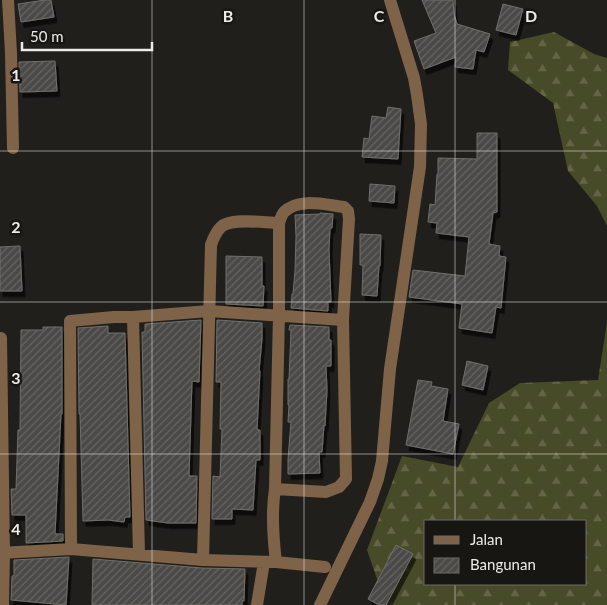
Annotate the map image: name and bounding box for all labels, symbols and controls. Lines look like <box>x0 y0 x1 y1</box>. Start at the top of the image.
text: B <box>223 6 233 25</box>
text: C <box>374 6 385 25</box>
text: D <box>525 6 537 25</box>
scale bar <box>22 20 152 52</box>
text: 50 m <box>30 27 64 45</box>
text: 1 <box>11 65 21 84</box>
text: 2 <box>11 217 21 236</box>
text: 3 <box>11 368 21 387</box>
text: 4 <box>11 519 21 538</box>
legend <box>424 520 587 585</box>
text: Jalan <box>470 530 503 548</box>
text: Bangunan <box>470 555 536 573</box>

